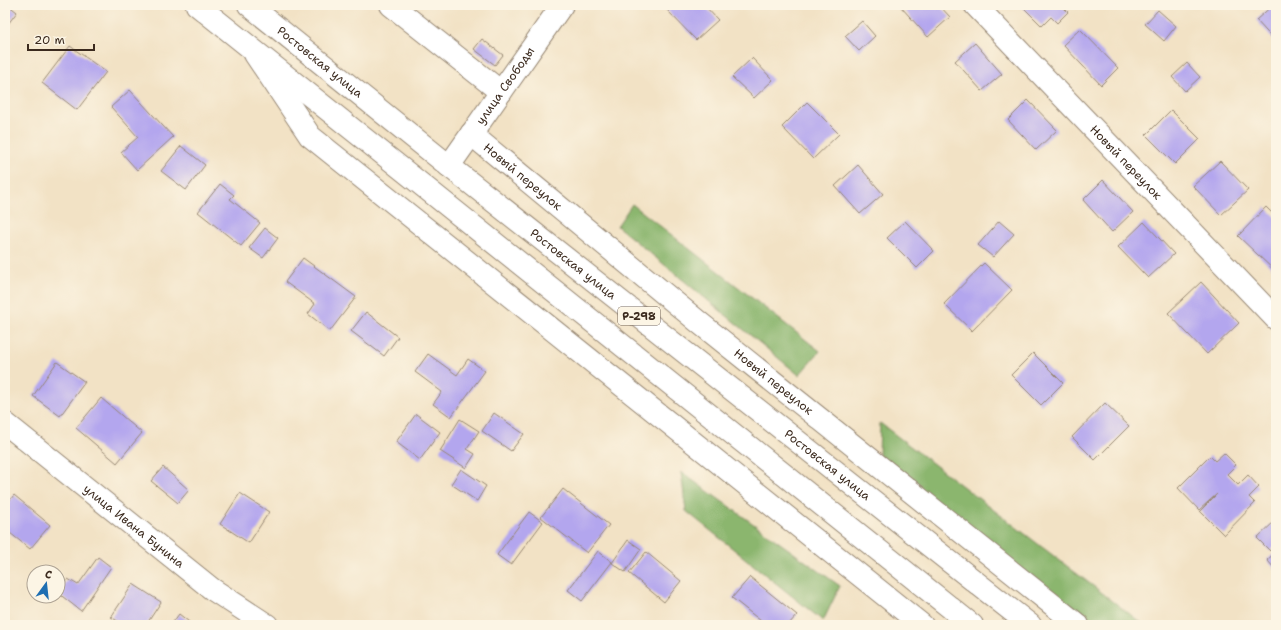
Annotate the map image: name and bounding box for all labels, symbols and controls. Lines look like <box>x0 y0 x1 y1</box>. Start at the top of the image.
street label: Ростовская улица <box>274 23 366 102</box>
scale bar <box>28 26 94 52</box>
text: 20 m <box>34 32 65 48</box>
street label: улица Свободы <box>472 44 538 128</box>
street label: Новый переулок <box>1086 122 1166 203</box>
street label: Новый переулок <box>480 140 566 214</box>
street label: Ростовская улица <box>527 225 620 303</box>
road number: Р-298 <box>618 307 660 325</box>
street label: Новый переулок <box>730 345 817 419</box>
street label: Ростовская улица <box>781 426 874 504</box>
street label: улица Ивана Бунина <box>80 481 188 572</box>
north arrow <box>26 564 66 604</box>
text: С <box>43 567 54 583</box>

